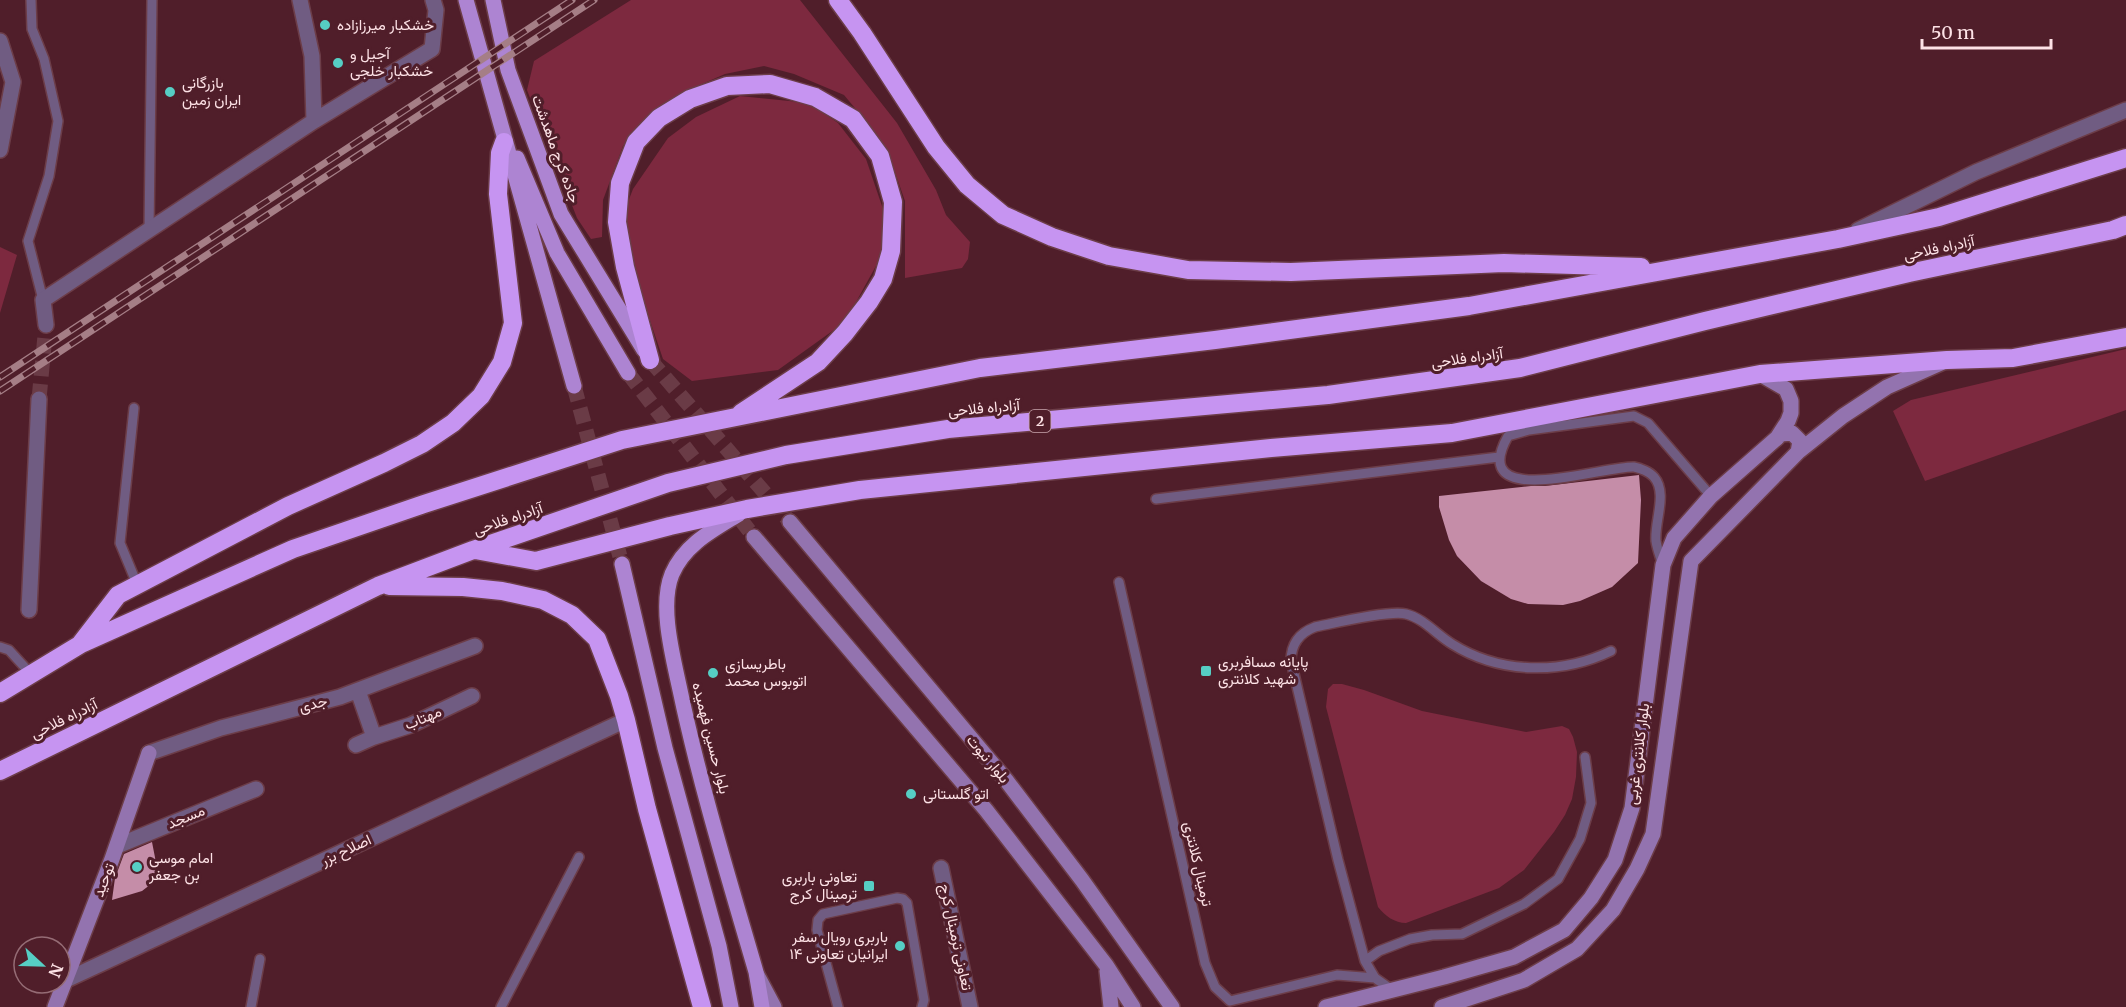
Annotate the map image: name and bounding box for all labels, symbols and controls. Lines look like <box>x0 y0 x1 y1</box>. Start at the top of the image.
scale bar <box>1922 12 2051 50</box>
place label: خشکبار میرزازاده <box>337 15 434 34</box>
marker: خشکبار میرزازاده <box>318 18 332 32</box>
text: 50 m <box>1931 21 1975 44</box>
place label: آجیل و خشکبار خلجی <box>350 44 433 81</box>
marker: آجیل و خشکبار خلجی <box>331 56 345 70</box>
place label: بازرگانی ایران زمین <box>182 73 241 110</box>
marker: بازرگانی ایران زمین <box>163 85 177 99</box>
street label: جاده کرج ماهدشت <box>526 92 585 206</box>
street label: آزادراه فلاحی <box>1902 230 1978 265</box>
street label: آزادراه فلاحی <box>1430 343 1506 373</box>
street label: آزادراه فلاحی <box>947 395 1022 421</box>
road number: 2 <box>1030 410 1050 432</box>
street label: آزادراه فلاحی <box>471 497 547 540</box>
place label: پایانه مسافربری شهید کلانتری <box>1218 652 1308 689</box>
place label: باطریسازی اتوبوس محمد <box>725 654 807 691</box>
marker: پایانه مسافربری شهید کلانتری <box>1199 664 1213 678</box>
marker: باطریسازی اتوبوس محمد <box>706 666 720 680</box>
street label: بلوار حسین فهمیده <box>687 680 735 796</box>
street label: جدی <box>297 691 329 717</box>
street label: آزادراه فلاحی <box>27 694 102 744</box>
street label: مهتاب <box>401 701 444 734</box>
street label: بلوار کلانتری غربی <box>1622 702 1654 806</box>
street label: بلوار نبوت <box>963 731 1014 787</box>
place label: اتو گلستانی <box>923 784 989 804</box>
marker: اتو گلستانی <box>904 787 918 801</box>
street label: مسجد <box>164 800 207 833</box>
street label: ترمینال کلانتری <box>1179 820 1218 909</box>
street label: اصلاح بزر <box>316 830 375 872</box>
place label: امام موسی بن جعفر <box>148 848 213 885</box>
street label: توحید <box>88 860 119 899</box>
marker: امام موسی بن جعفر <box>130 860 144 874</box>
place label: تعاونی باربری ترمینال کرج <box>782 867 857 905</box>
marker: تعاونی باربری ترمینال کرج <box>862 879 876 893</box>
street label: تعاونی ترمینال کرج <box>934 882 977 993</box>
place label: باربری رویال سفر ایرانیان تعاونی ۱۴ <box>789 927 888 964</box>
north arrow <box>12 935 72 995</box>
marker: باربری رویال سفر ایرانیان تعاونی ۱۴ <box>893 939 907 953</box>
text: N <box>44 961 68 981</box>

